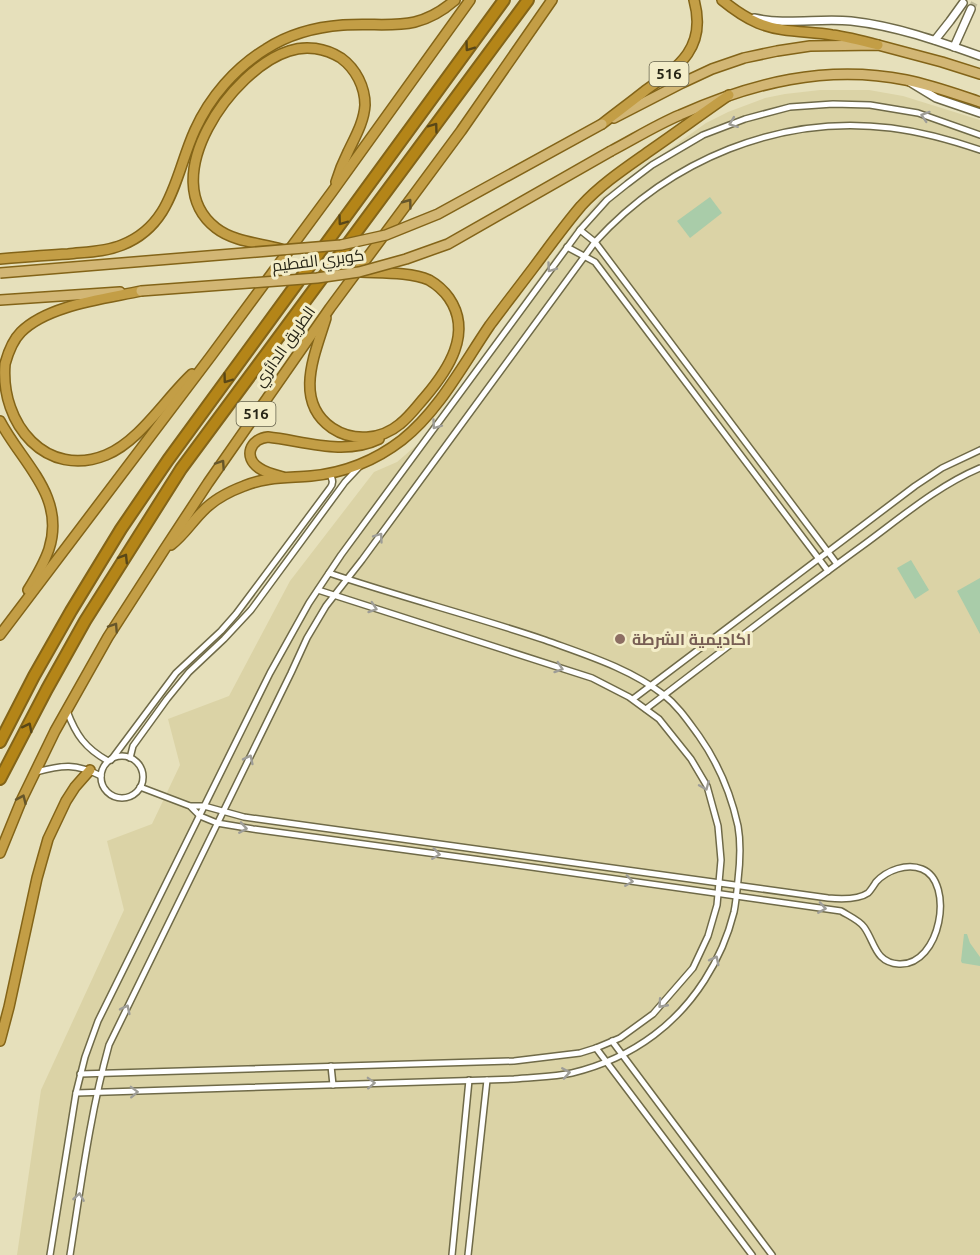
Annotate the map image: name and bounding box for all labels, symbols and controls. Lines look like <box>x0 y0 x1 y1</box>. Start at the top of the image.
one-way arrow <box>465 41 476 52</box>
road number: 516 <box>650 62 688 86</box>
one-way arrow <box>920 111 931 123</box>
one-way arrow <box>728 116 739 128</box>
one-way arrow <box>427 123 438 134</box>
one-way arrow <box>400 198 411 209</box>
one-way arrow <box>338 215 349 226</box>
street label: كوبري الفطيم <box>271 245 366 280</box>
one-way arrow <box>548 262 559 273</box>
street label: الطريق الدائري <box>250 302 322 393</box>
one-way arrow <box>223 373 234 384</box>
road number: 516 <box>236 402 276 426</box>
one-way arrow <box>432 419 443 430</box>
one-way arrow <box>214 460 225 471</box>
one-way arrow <box>371 533 382 544</box>
one-way arrow <box>116 553 127 564</box>
one-way arrow <box>367 601 378 613</box>
one-way arrow <box>107 623 119 633</box>
place label: اكاديمية الشرطة <box>632 630 751 649</box>
marker: اكاديمية الشرطة <box>613 632 627 646</box>
one-way arrow <box>553 661 564 673</box>
one-way arrow <box>20 722 32 733</box>
one-way arrow <box>241 754 253 765</box>
one-way arrow <box>698 779 710 790</box>
one-way arrow <box>15 794 27 805</box>
one-way arrow <box>238 821 248 833</box>
one-way arrow <box>432 847 441 859</box>
one-way arrow <box>625 874 634 886</box>
one-way arrow <box>817 901 827 914</box>
one-way arrow <box>708 955 720 966</box>
one-way arrow <box>658 997 669 1008</box>
one-way arrow <box>119 1005 131 1016</box>
one-way arrow <box>560 1067 570 1080</box>
one-way arrow <box>367 1077 376 1090</box>
one-way arrow <box>130 1085 139 1098</box>
one-way arrow <box>72 1193 85 1203</box>

